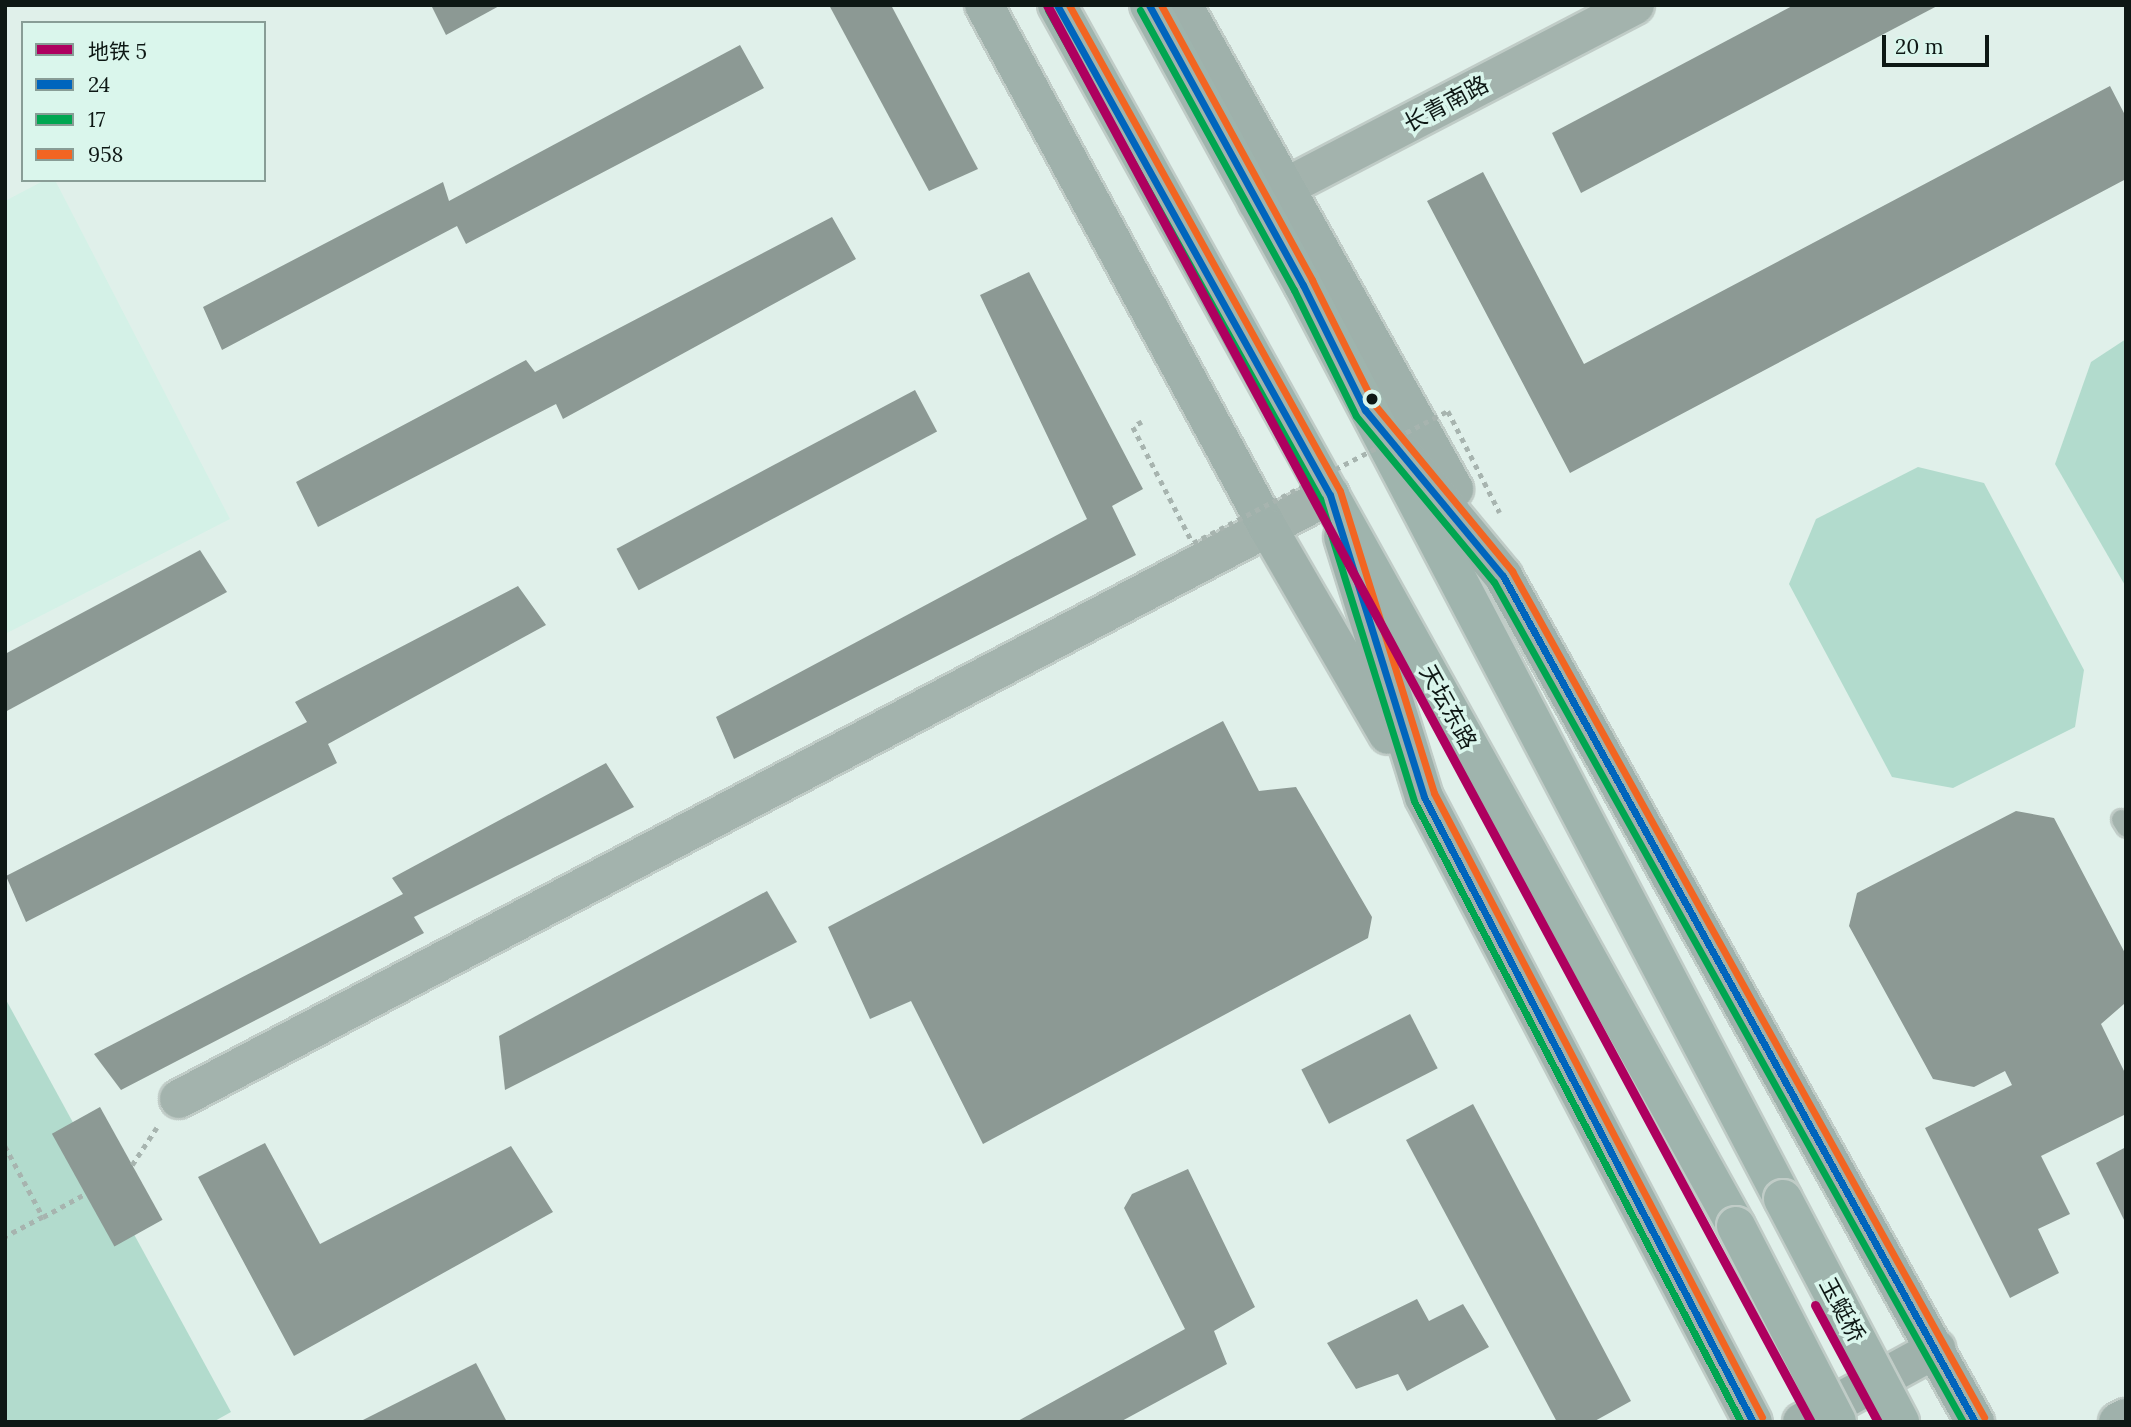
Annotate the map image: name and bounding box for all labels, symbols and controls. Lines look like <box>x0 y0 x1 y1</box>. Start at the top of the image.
legend <box>21 21 266 182</box>
scale bar <box>1886 21 1993 65</box>
text: 20 m <box>1895 33 1944 60</box>
text: 地铁 5 <box>88 38 147 65</box>
street label: 长青南路 <box>1399 70 1493 138</box>
text: 24 <box>88 71 110 98</box>
text: 17 <box>88 106 105 133</box>
text: 958 <box>88 141 123 168</box>
unlabelled marker <box>1365 392 1379 406</box>
street label: 天坛东路 <box>1414 660 1482 754</box>
street label: 玉蜓桥 <box>1814 1273 1870 1347</box>

